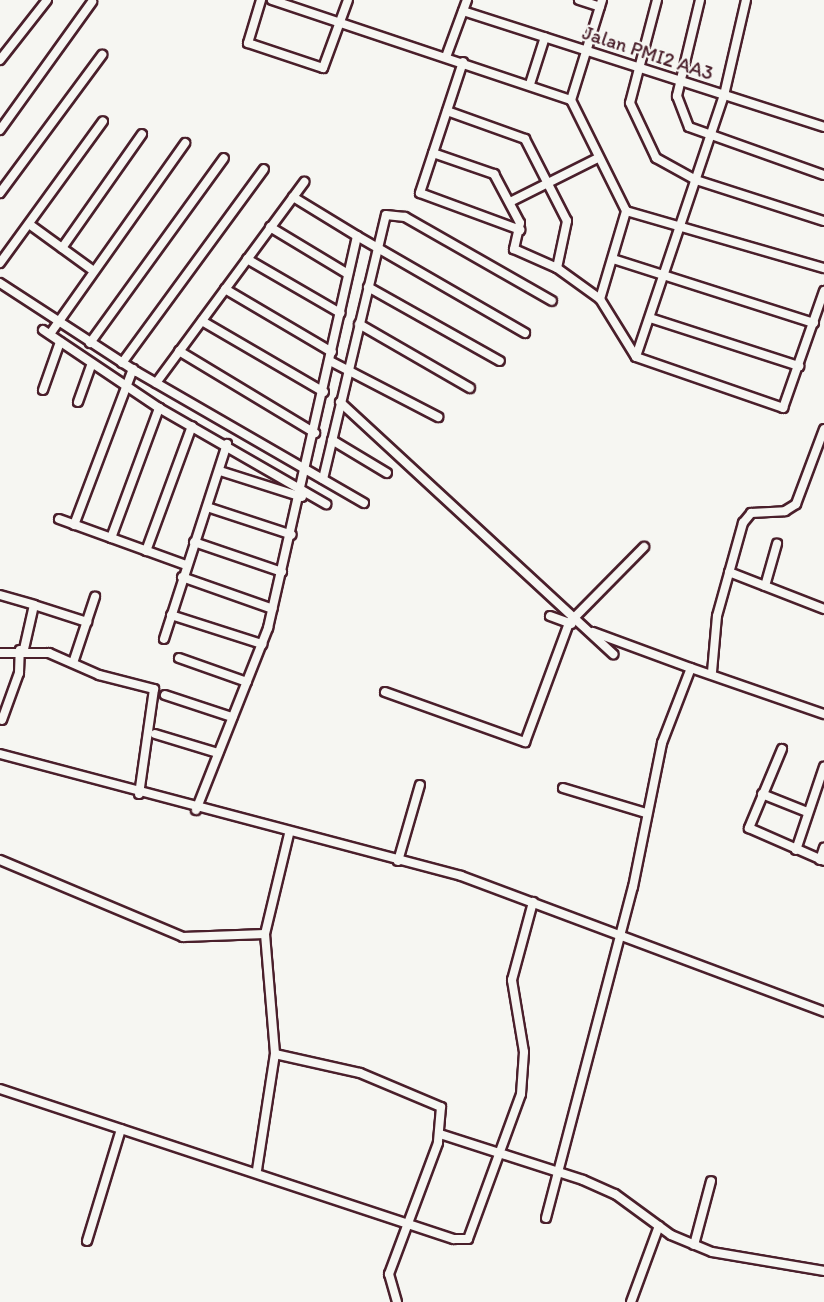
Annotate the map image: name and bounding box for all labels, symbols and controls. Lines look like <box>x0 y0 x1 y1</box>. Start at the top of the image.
street label: Jalan PMI2 AA3 <box>579 20 717 86</box>

